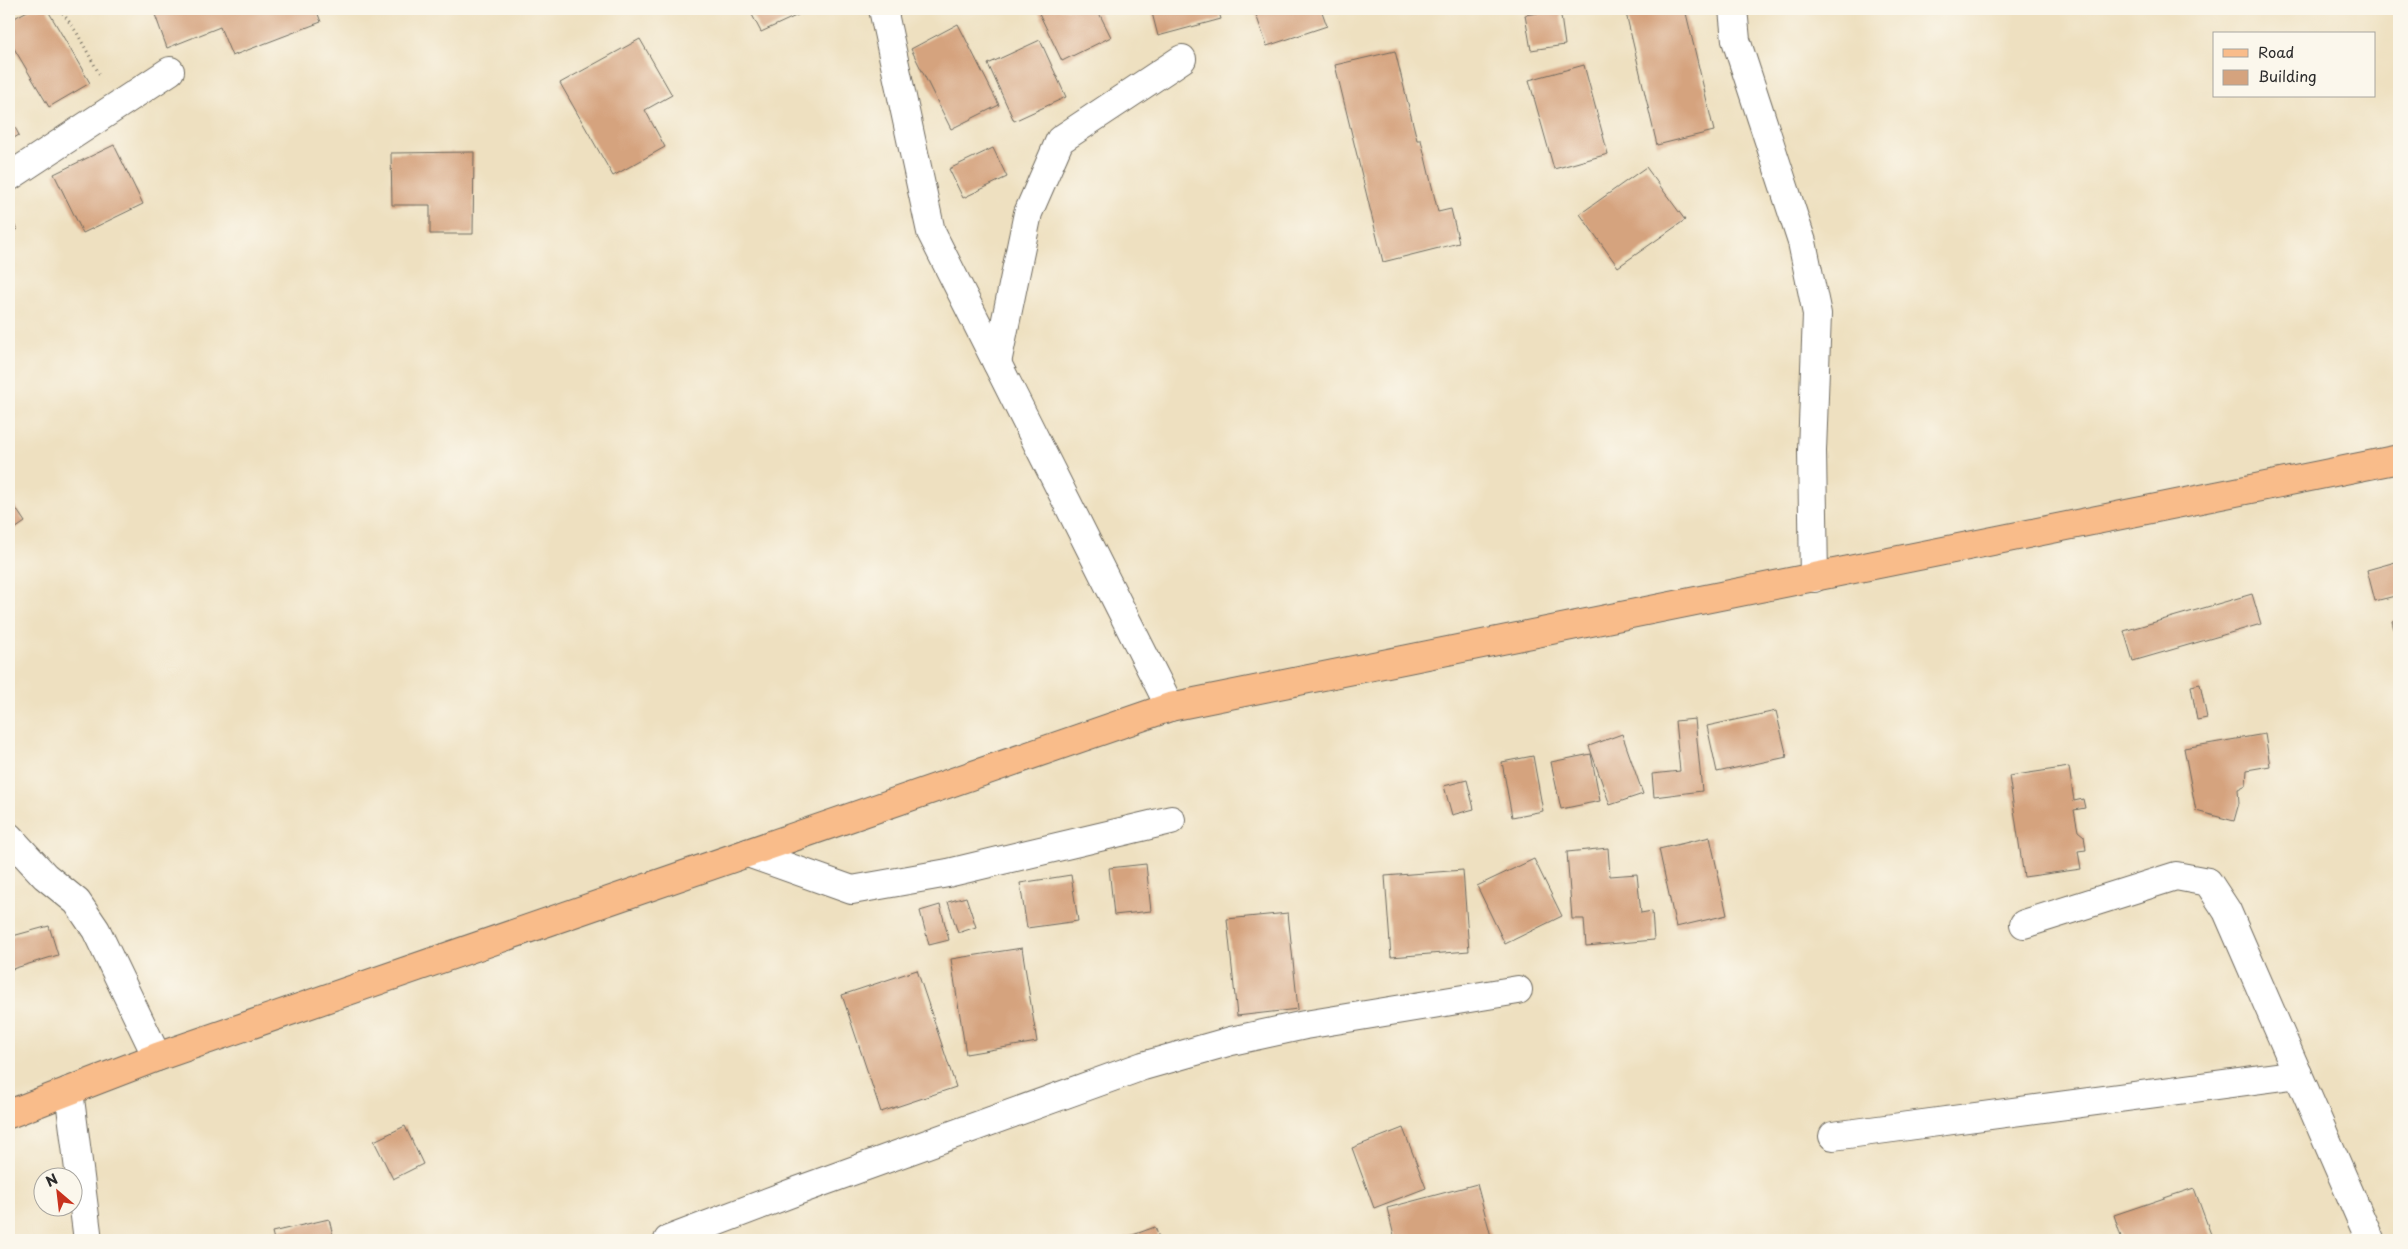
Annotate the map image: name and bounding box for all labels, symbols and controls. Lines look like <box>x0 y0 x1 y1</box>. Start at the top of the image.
legend <box>2213 32 2376 98</box>
text: Road <box>2258 40 2294 63</box>
text: Building <box>2258 64 2317 87</box>
north arrow <box>32 1166 82 1216</box>
text: N <box>42 1168 61 1192</box>

